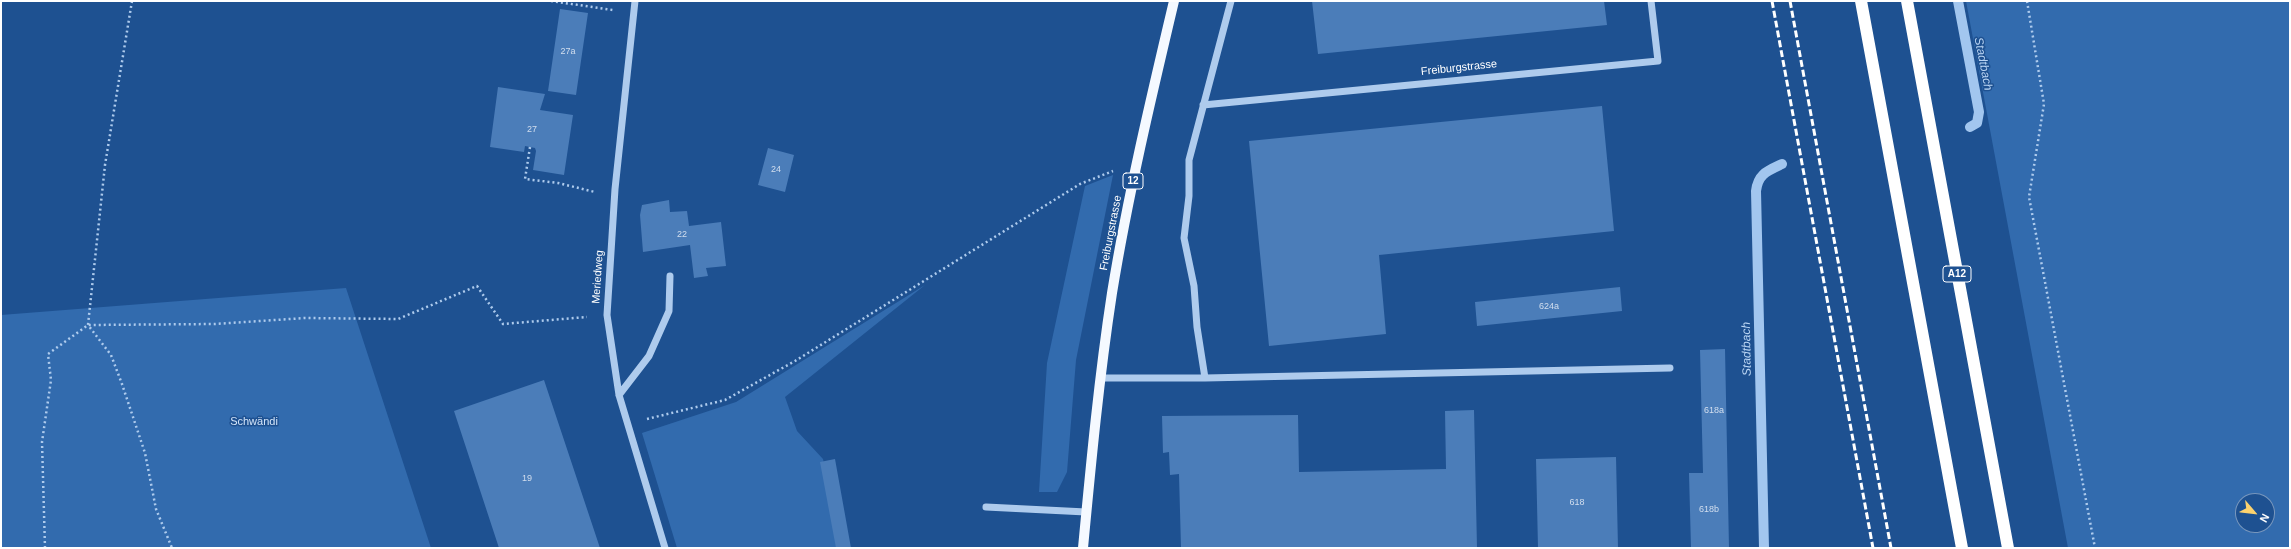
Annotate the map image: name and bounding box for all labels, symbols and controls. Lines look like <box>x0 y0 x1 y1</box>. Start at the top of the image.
water label: Stadtbach <box>1971 36 1995 92</box>
house number: 27a <box>560 47 576 57</box>
street label: Freiburgstrasse <box>1420 57 1498 79</box>
house number: 27 <box>527 125 537 135</box>
house number: 24 <box>771 165 781 175</box>
road number: 12 <box>1123 173 1143 189</box>
street label: Freiburgstrasse <box>1097 194 1125 272</box>
house number: 22 <box>677 230 687 240</box>
street label: Meriedweg <box>590 250 606 304</box>
road number: A12 <box>1943 266 1971 282</box>
house number: 624a <box>1539 302 1559 312</box>
water label: Stadtbach <box>1739 322 1755 376</box>
house number: 618a <box>1704 406 1724 416</box>
park label: Schwändi <box>230 415 278 429</box>
house number: 19 <box>522 474 532 484</box>
north arrow <box>2235 493 2275 533</box>
house number: 618 <box>1569 498 1585 508</box>
house number: 618b <box>1699 505 1719 515</box>
text: N <box>2258 512 2272 524</box>

